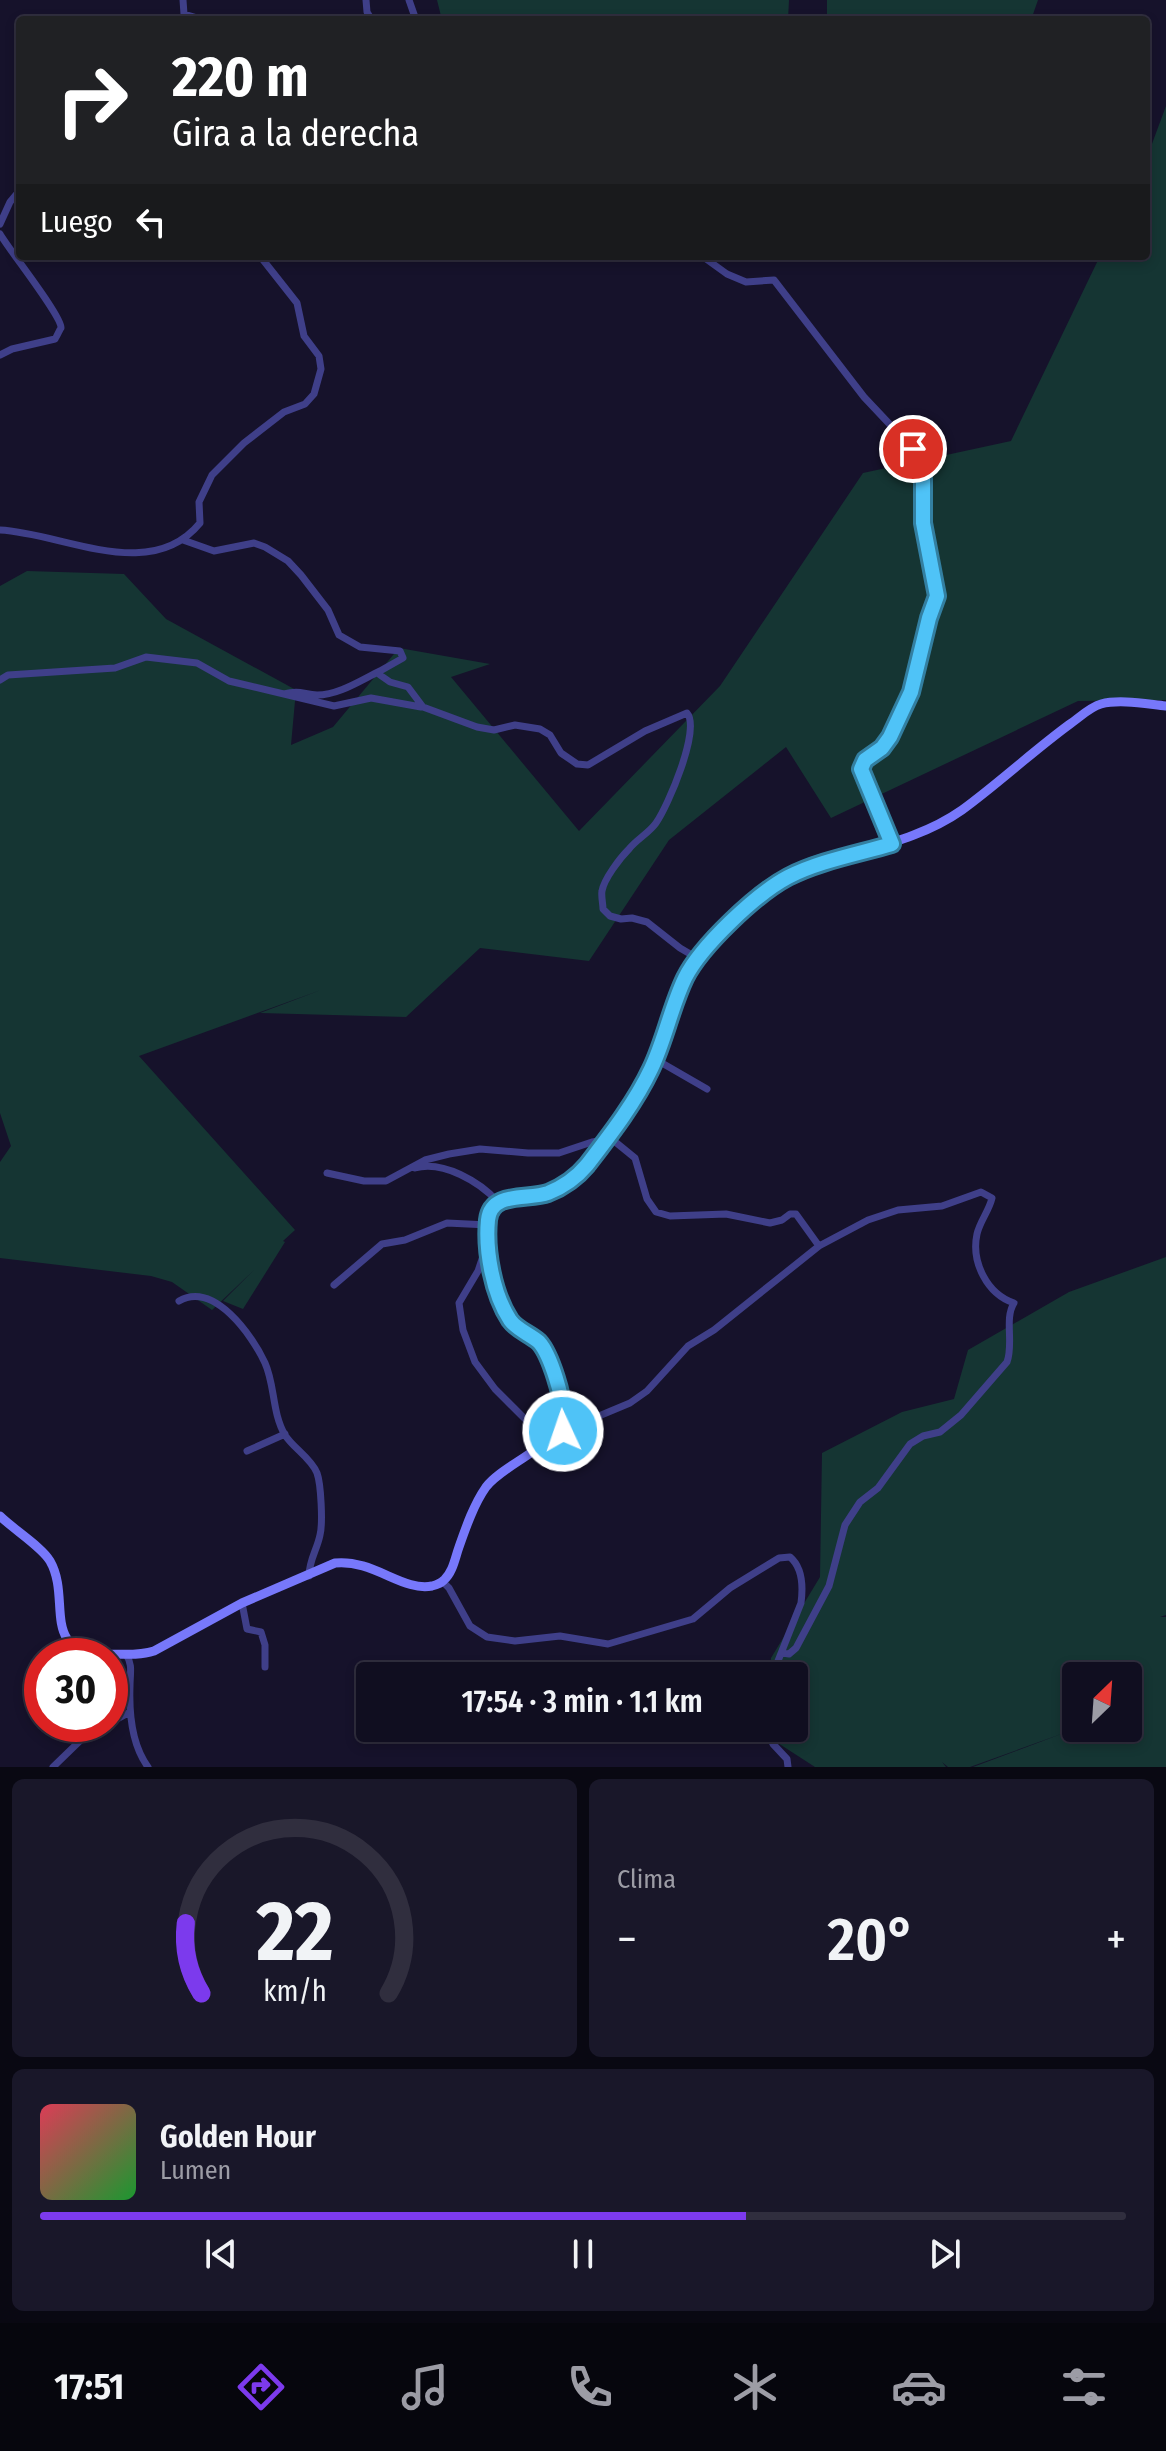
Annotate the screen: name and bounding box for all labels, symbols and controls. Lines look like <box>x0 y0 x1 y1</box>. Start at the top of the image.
text: 220 m <box>172 44 309 111</box>
icon: right <box>40 48 144 152</box>
text: Gira a la derecha <box>172 112 419 156</box>
icon: left <box>129 200 173 244</box>
text: Luego <box>40 204 113 240</box>
pin <box>879 415 947 483</box>
icon: arrive <box>891 427 935 471</box>
position arrow <box>521 1389 605 1473</box>
speed limit sign: 30 <box>24 1638 128 1742</box>
north arrow <box>1062 1662 1142 1742</box>
map controls <box>1062 1662 1142 1742</box>
text: 17:54 · 3 min · 1.1 km <box>461 1684 703 1720</box>
text: Clima <box>617 1864 676 1895</box>
text: 22 <box>255 1882 333 1982</box>
text: 20° <box>827 1904 915 1976</box>
text: − <box>617 1913 637 1966</box>
text: + <box>1106 1913 1126 1966</box>
text: km/h <box>263 1974 326 2009</box>
text: Golden Hour <box>160 2119 316 2155</box>
text: Lumen <box>160 2155 231 2186</box>
icon: previous <box>199 2232 243 2276</box>
icon: pause <box>561 2232 605 2276</box>
icon: next <box>923 2232 967 2276</box>
icon: directions <box>233 2359 289 2415</box>
icon: music <box>397 2359 453 2415</box>
icon: phone <box>562 2359 618 2415</box>
icon: climate <box>727 2359 783 2415</box>
icon: car <box>891 2359 947 2415</box>
icon: filters <box>1056 2359 1112 2415</box>
text: 17:51 <box>54 2365 124 2409</box>

